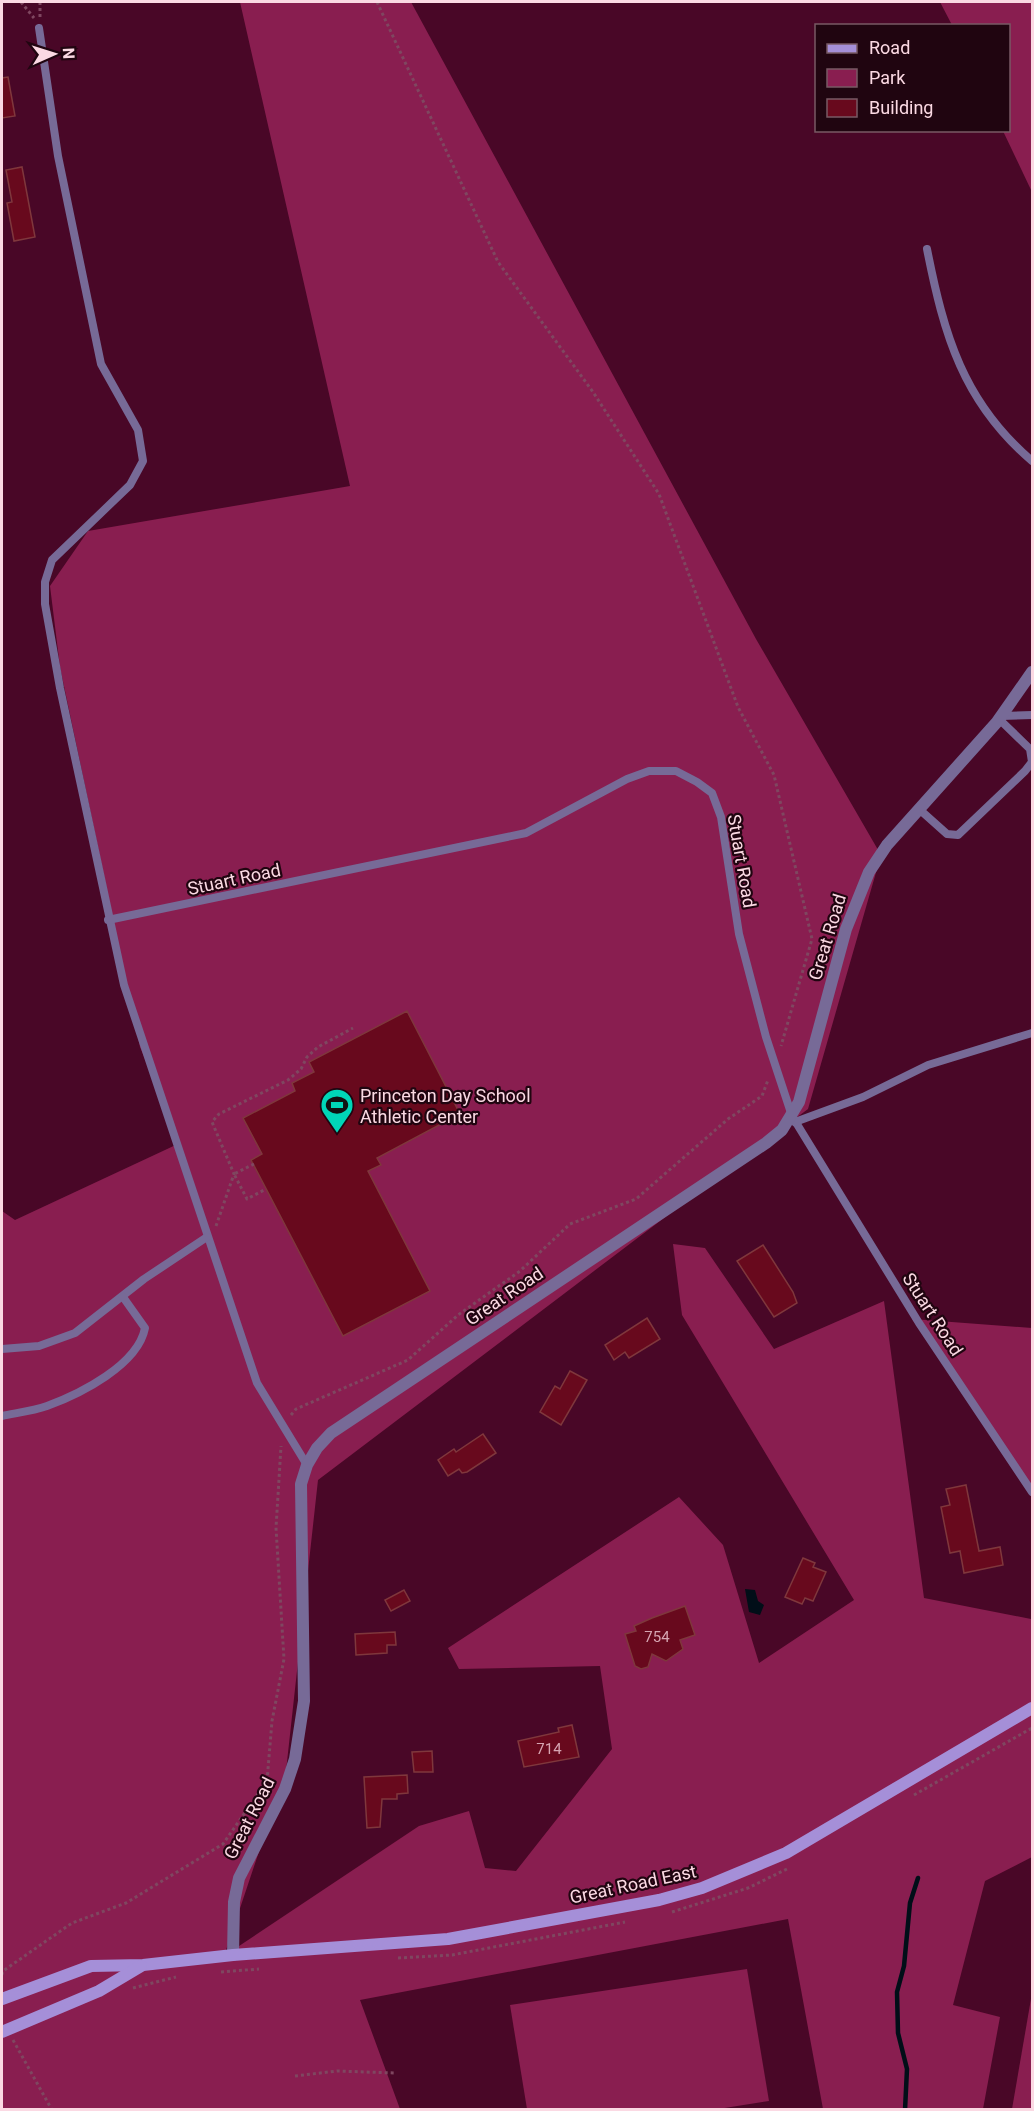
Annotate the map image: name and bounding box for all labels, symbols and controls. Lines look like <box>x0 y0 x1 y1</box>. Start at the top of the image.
north arrow <box>24 24 84 84</box>
legend <box>815 24 1010 132</box>
text: Road <box>869 37 910 58</box>
text: N <box>59 47 78 59</box>
text: Park <box>869 67 906 88</box>
text: Building <box>869 97 933 118</box>
street label: Stuart Road <box>723 813 761 909</box>
street label: Stuart Road <box>186 859 282 899</box>
street label: Great Road <box>804 891 850 983</box>
place label: Princeton Day School Athletic Center <box>360 1085 531 1127</box>
sports icon: Princeton Day School Athletic Center <box>319 1087 355 1134</box>
street label: Great Road <box>461 1262 547 1330</box>
street label: Stuart Road <box>898 1269 968 1359</box>
house number: 754 <box>644 1628 670 1646</box>
house number: 714 <box>536 1740 562 1758</box>
street label: Great Road <box>219 1773 279 1863</box>
street label: Great Road East <box>568 1860 698 1908</box>

